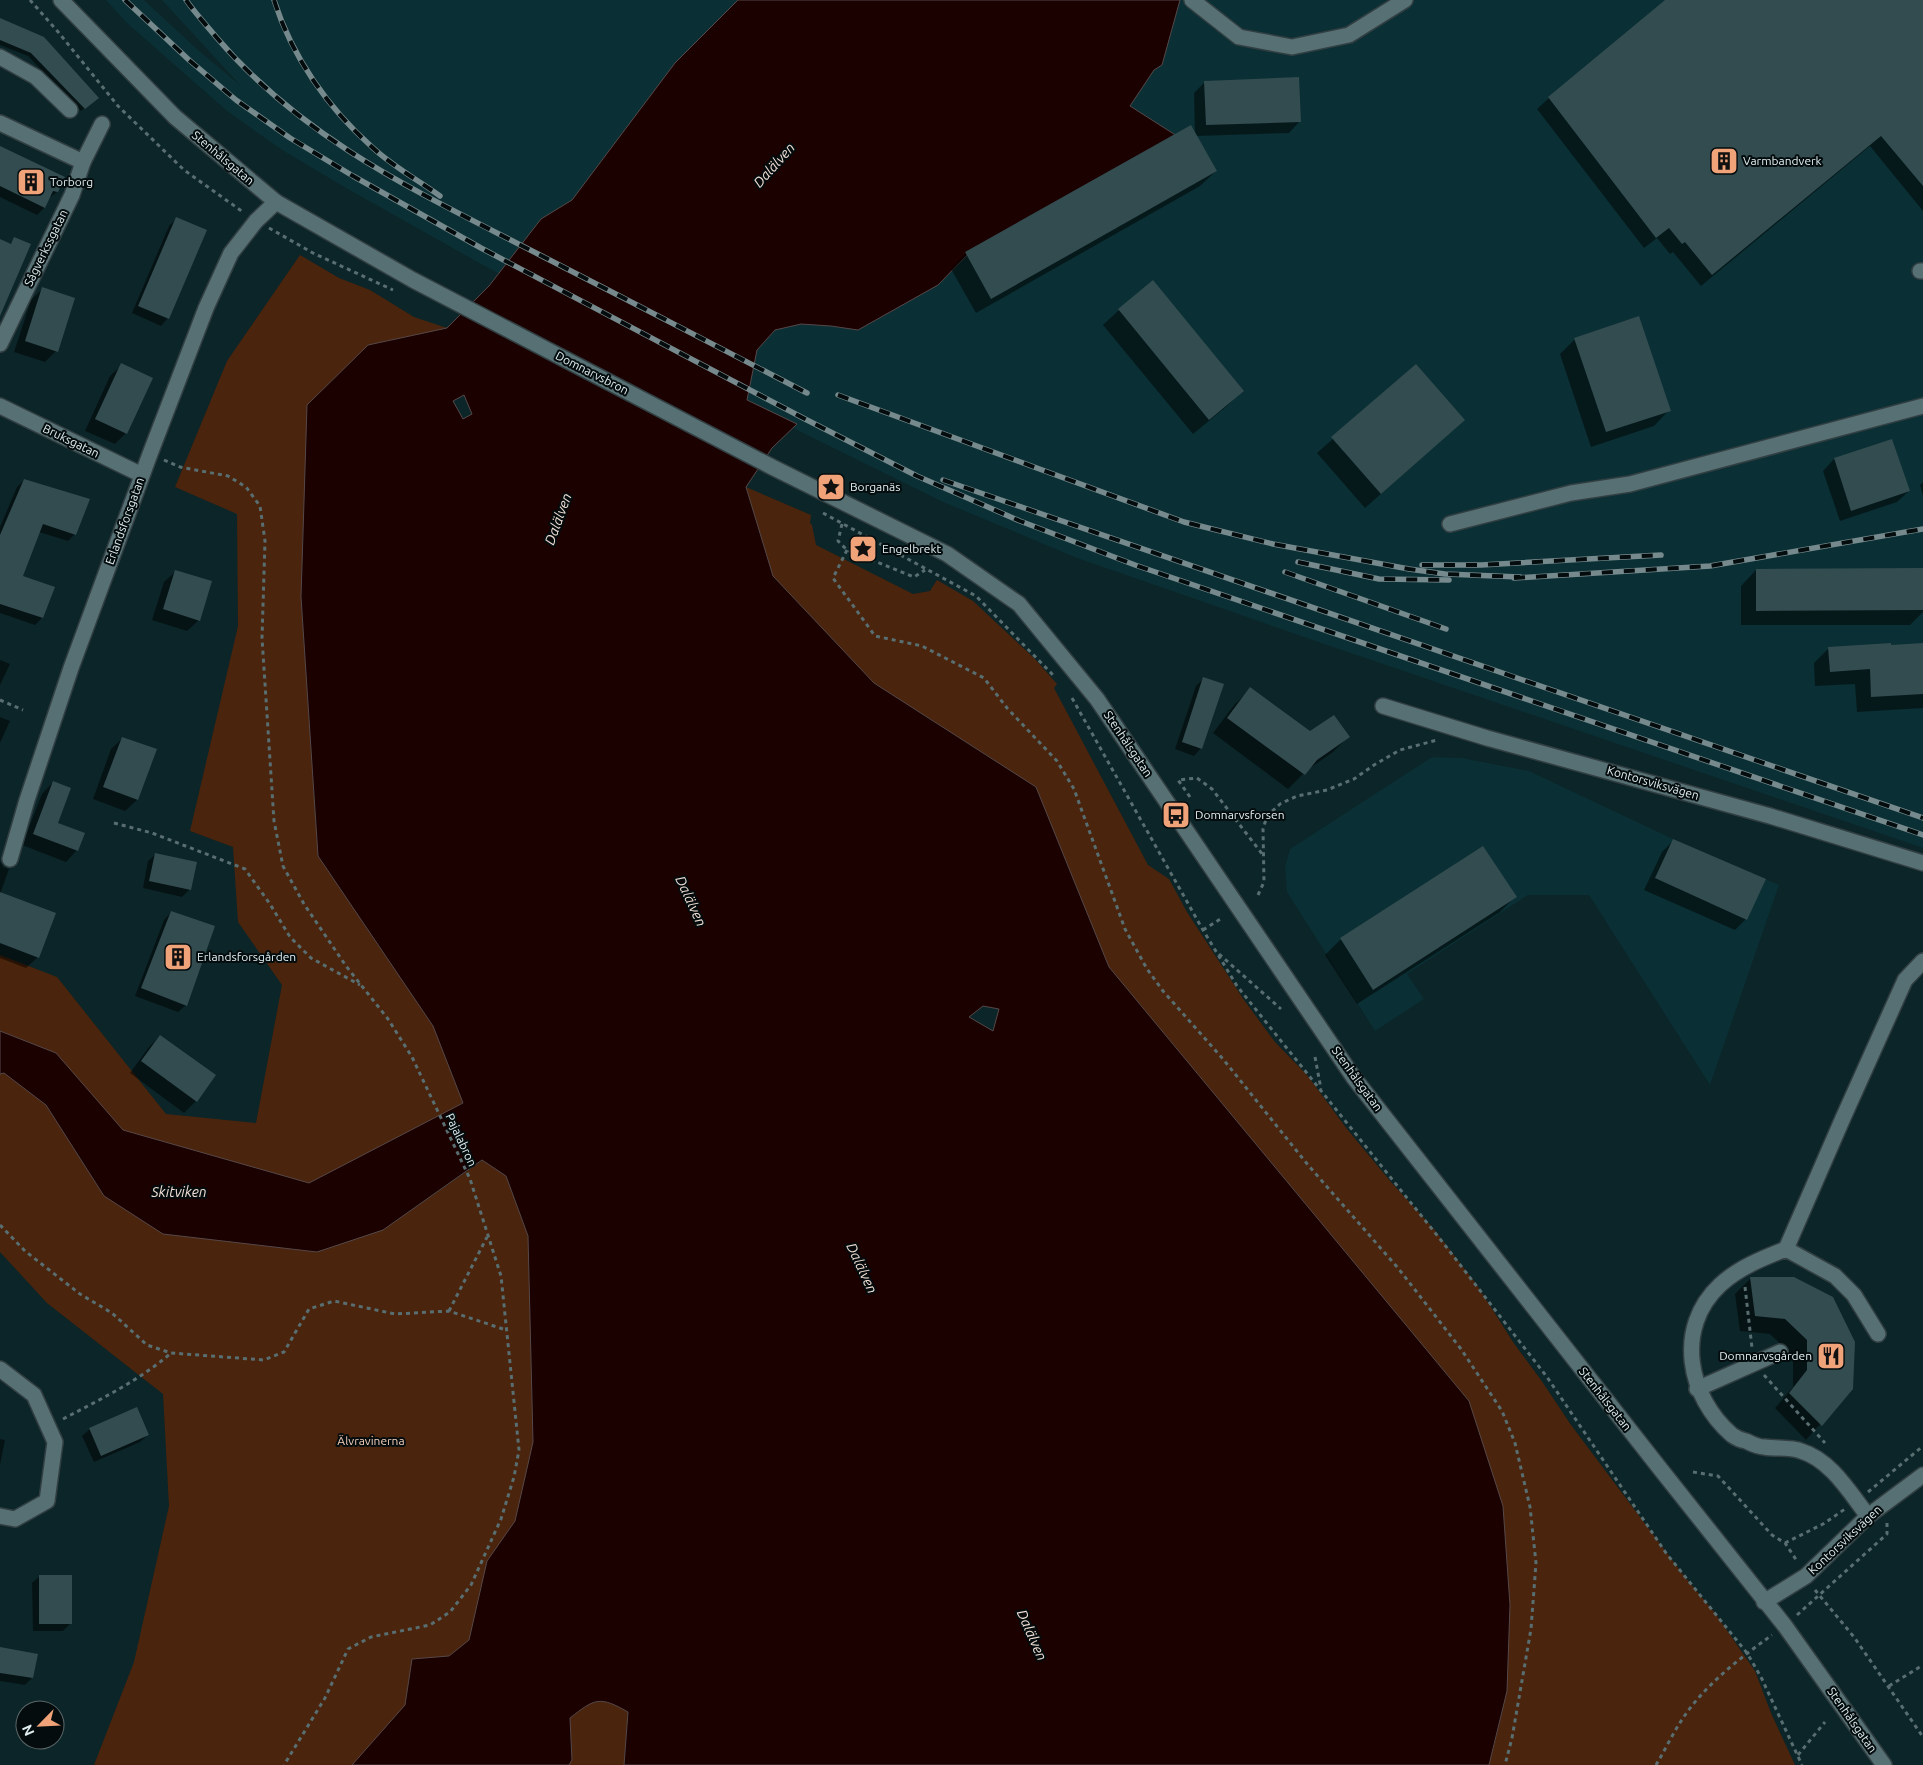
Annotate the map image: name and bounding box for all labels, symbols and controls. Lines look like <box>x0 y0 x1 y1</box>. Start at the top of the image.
street label: Stenhålsgatan <box>190 128 257 187</box>
water label: Dalälven <box>750 140 798 190</box>
building icon: Varmbandverk <box>1709 146 1739 176</box>
place label: Varmbandverk <box>1743 154 1822 167</box>
building icon: Torborg <box>16 167 46 197</box>
place label: Torborg <box>50 175 93 188</box>
street label: Sågverkssgatan <box>21 207 70 288</box>
street label: Domnarvsbron <box>554 349 631 397</box>
street label: Bruksgatan <box>41 421 102 460</box>
place icon: Borganäs <box>816 472 846 502</box>
street label: Erlandsforsgatan <box>103 475 146 566</box>
place label: Borganäs <box>850 480 900 493</box>
water label: Dalälven <box>541 491 575 547</box>
place icon: Engelbrekt <box>848 534 878 564</box>
place label: Engelbrekt <box>882 542 941 555</box>
street label: Stenhålsgatan <box>1102 708 1155 779</box>
street label: Kontorsviksvägen <box>1606 763 1701 802</box>
bus stop icon: Domnarvsforsen <box>1161 800 1191 830</box>
place label: Domnarvsforsen <box>1195 808 1285 821</box>
water label: Dalälven <box>672 873 710 929</box>
building icon: Erlandsforsgården <box>163 942 193 972</box>
place label: Erlandsforsgården <box>197 950 296 963</box>
street label: Stenhålsgatan <box>1330 1044 1385 1114</box>
street label: Pajalabron <box>443 1111 479 1168</box>
water label: Skitviken <box>150 1184 207 1200</box>
water label: Dalälven <box>843 1240 881 1296</box>
restaurant icon: Domnarvsgården <box>1816 1341 1846 1371</box>
place label: Domnarvsgården <box>1719 1349 1812 1362</box>
street label: Stenhålsgatan <box>1577 1365 1634 1433</box>
park label: Älvravinerna <box>337 1434 405 1447</box>
street label: Kontorsviksvägen <box>1806 1503 1884 1577</box>
water label: Dalälven <box>1014 1607 1050 1663</box>
street label: Stenhålsgatan <box>1825 1685 1880 1755</box>
north arrow <box>15 1700 65 1750</box>
text: N <box>19 1722 38 1738</box>

